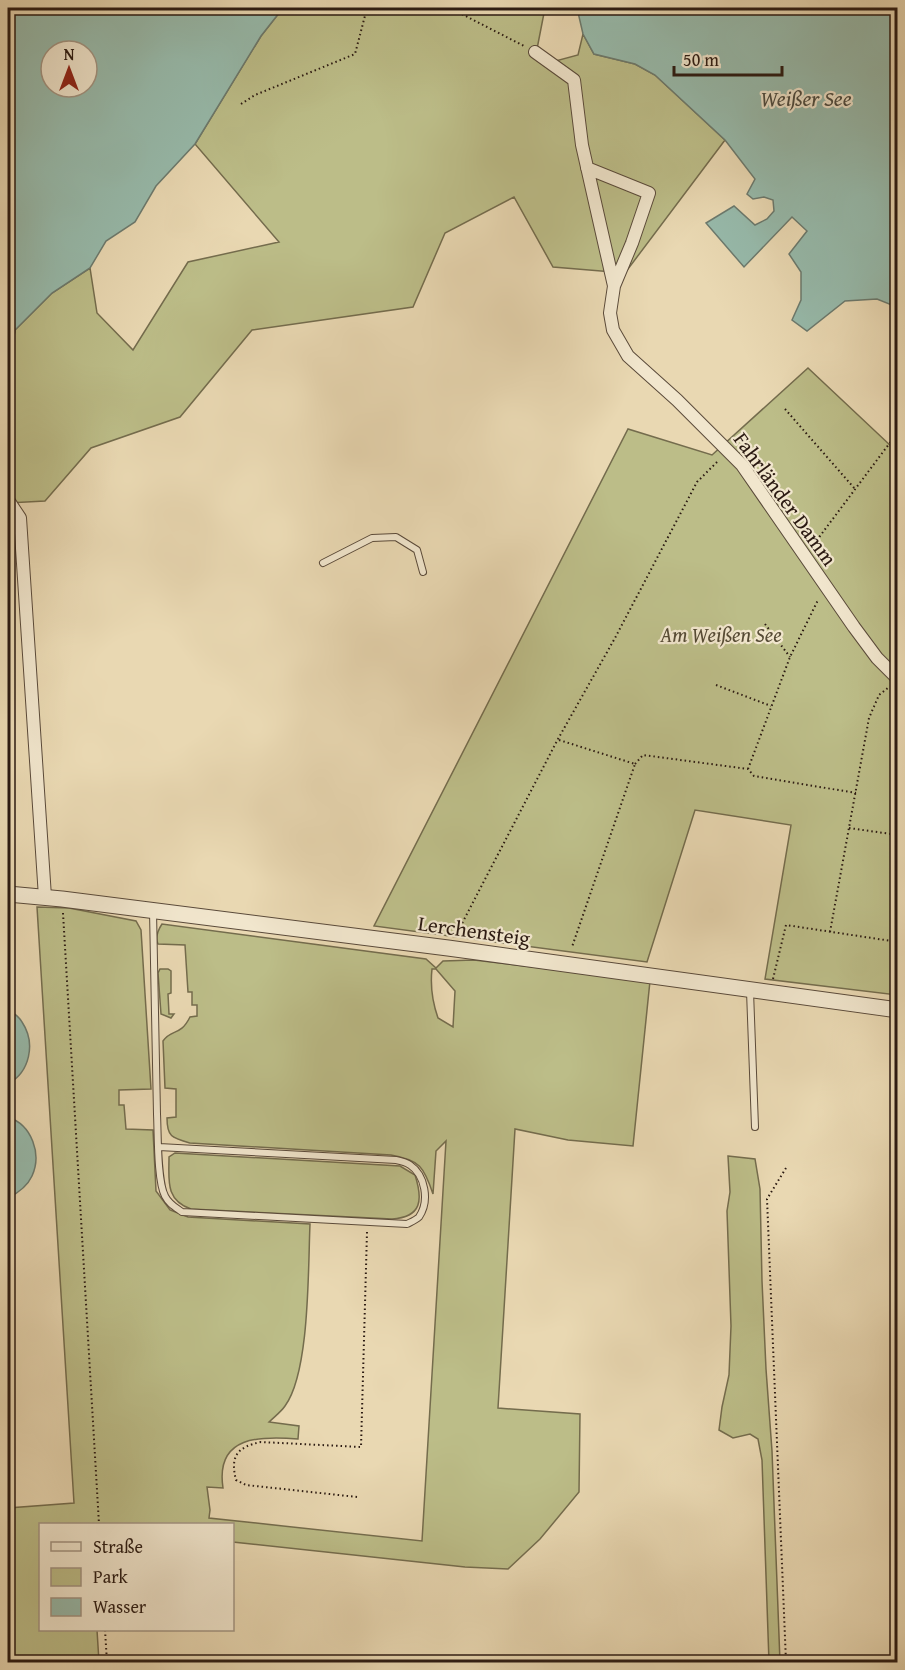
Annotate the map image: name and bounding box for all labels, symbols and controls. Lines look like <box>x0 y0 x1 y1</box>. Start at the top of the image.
north arrow <box>39 39 99 99</box>
scale bar <box>674 39 782 77</box>
text: N <box>64 42 75 66</box>
text: 50 m <box>683 46 719 73</box>
water label: Weißer See <box>760 82 852 114</box>
street label: Fahrländer Damm <box>726 425 845 572</box>
park label: Am Weißen See <box>659 619 782 650</box>
street label: Lerchensteig <box>416 907 533 954</box>
legend <box>39 1523 234 1631</box>
text: Straße <box>93 1533 143 1560</box>
text: Park <box>93 1563 129 1590</box>
text: Wasser <box>93 1593 147 1620</box>

